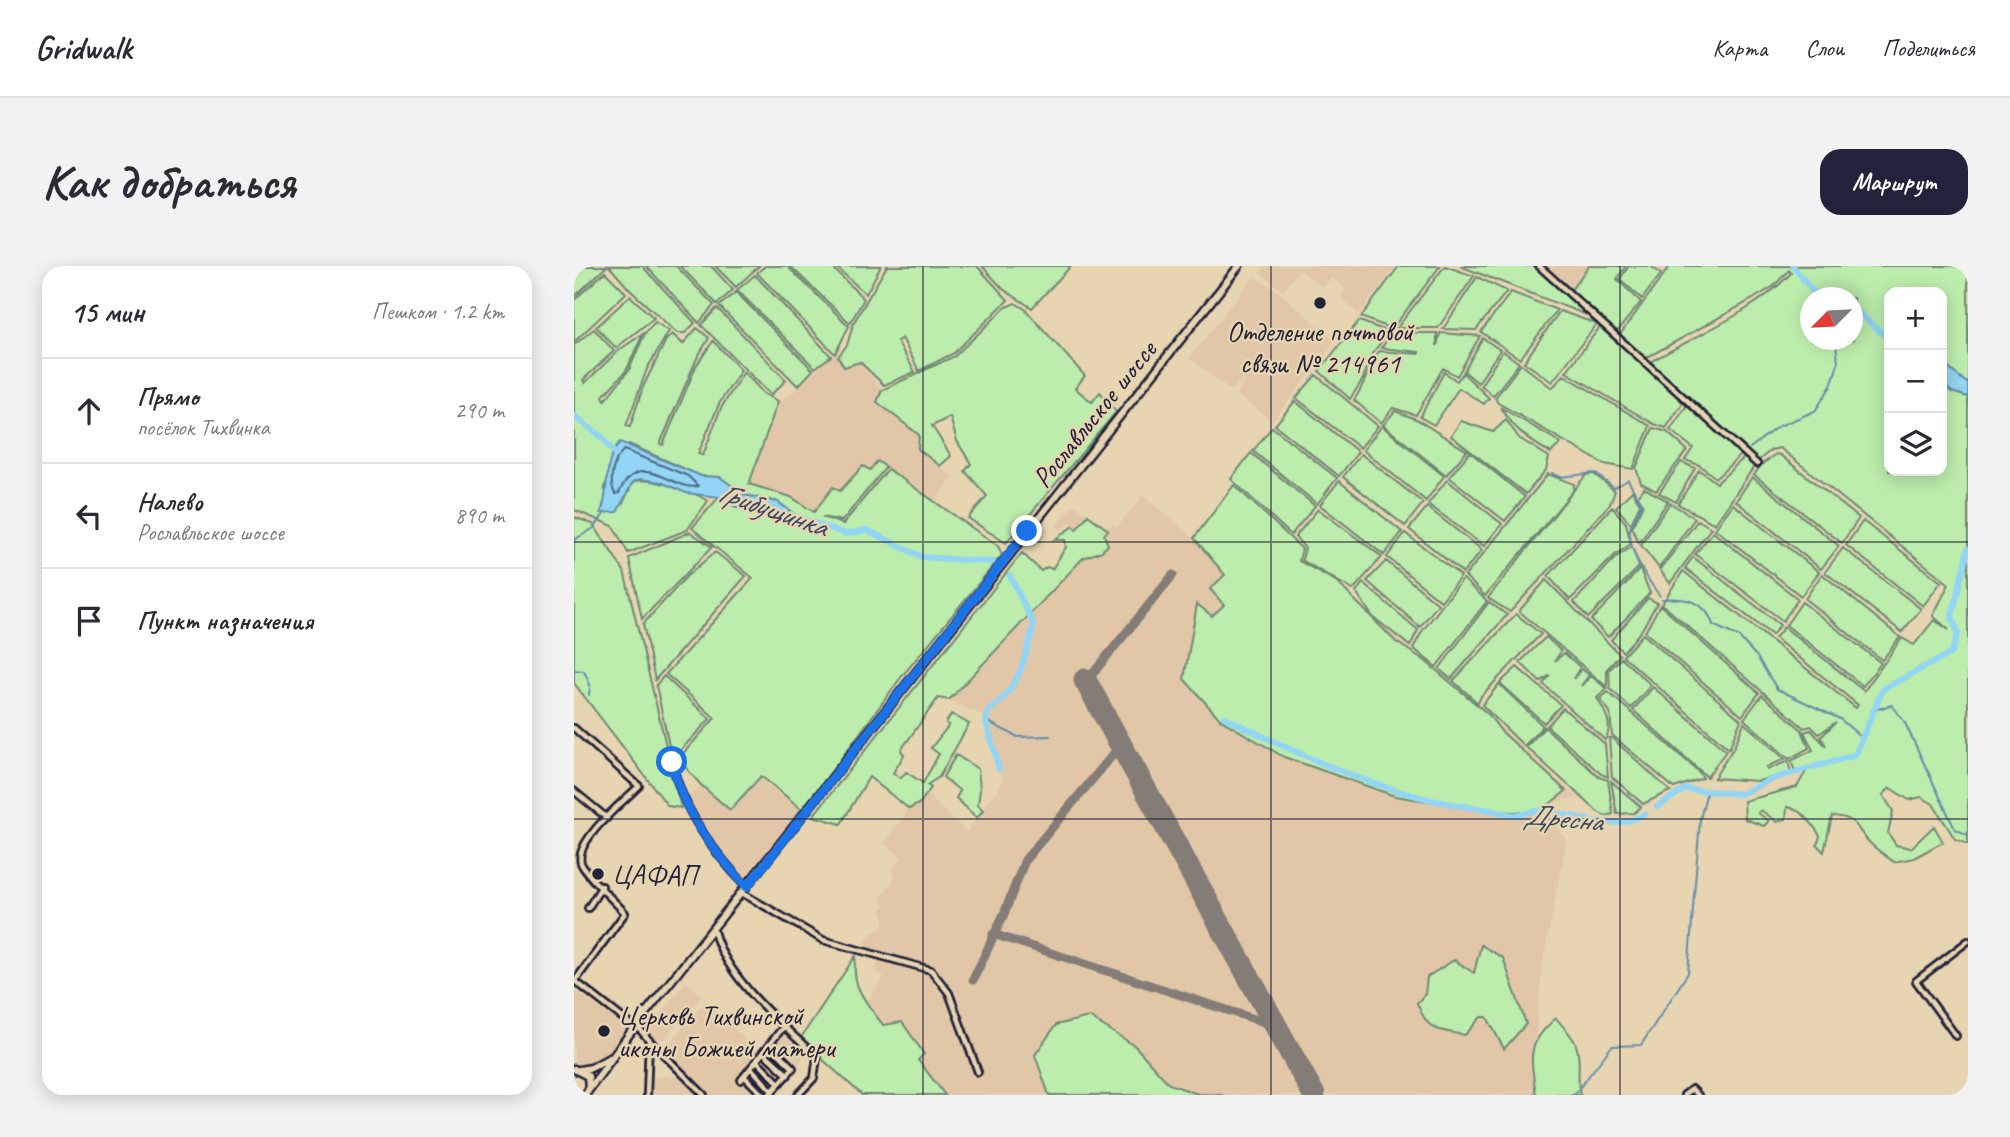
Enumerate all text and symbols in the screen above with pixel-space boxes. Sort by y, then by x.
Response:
text: Gridwalk [35,27,132,69]
text: Карта [1713,33,1767,63]
text: Слои [1805,33,1844,63]
text: Поделиться [1882,33,1975,63]
button: Маршрут [1820,149,1968,215]
text: Как добраться [42,151,295,213]
north arrow [1800,287,1863,350]
map controls [1884,287,1947,476]
button: + [1884,287,1947,350]
text: 15 мин [70,293,144,331]
marker: Отделение почтовой связи № 214961 [1312,295,1328,311]
text: Пешком · 1.2 km [372,297,504,326]
place label: Отделение почтовой связи № 214961 [1227,314,1415,381]
street label: Рославльское шоссе [1024,332,1165,494]
button: − [1884,350,1947,413]
text: Прямо [137,380,199,413]
icon: ahead [70,392,108,430]
text: 290 m [455,396,504,425]
text: посёлок Тихвинка [137,413,270,442]
button: layers [1884,413,1947,476]
water label: Грибущинка [714,473,835,546]
text: Налево [137,485,203,518]
icon: left [70,497,108,535]
text: 890 m [455,501,504,530]
route end [1011,515,1042,546]
text: Рославльское шоссе [137,518,284,547]
icon: arrive [70,602,108,640]
text: Пункт назначения [137,604,313,637]
route start [656,746,687,777]
water label: Дресна [1522,796,1606,841]
place label: ЦАФАП [612,857,702,892]
marker: ЦАФАП [590,866,606,882]
place label: Церковь Тихвинской иконы Божией матери [618,998,837,1065]
marker: Церковь Тихвинской иконы Божией матери [596,1023,612,1039]

